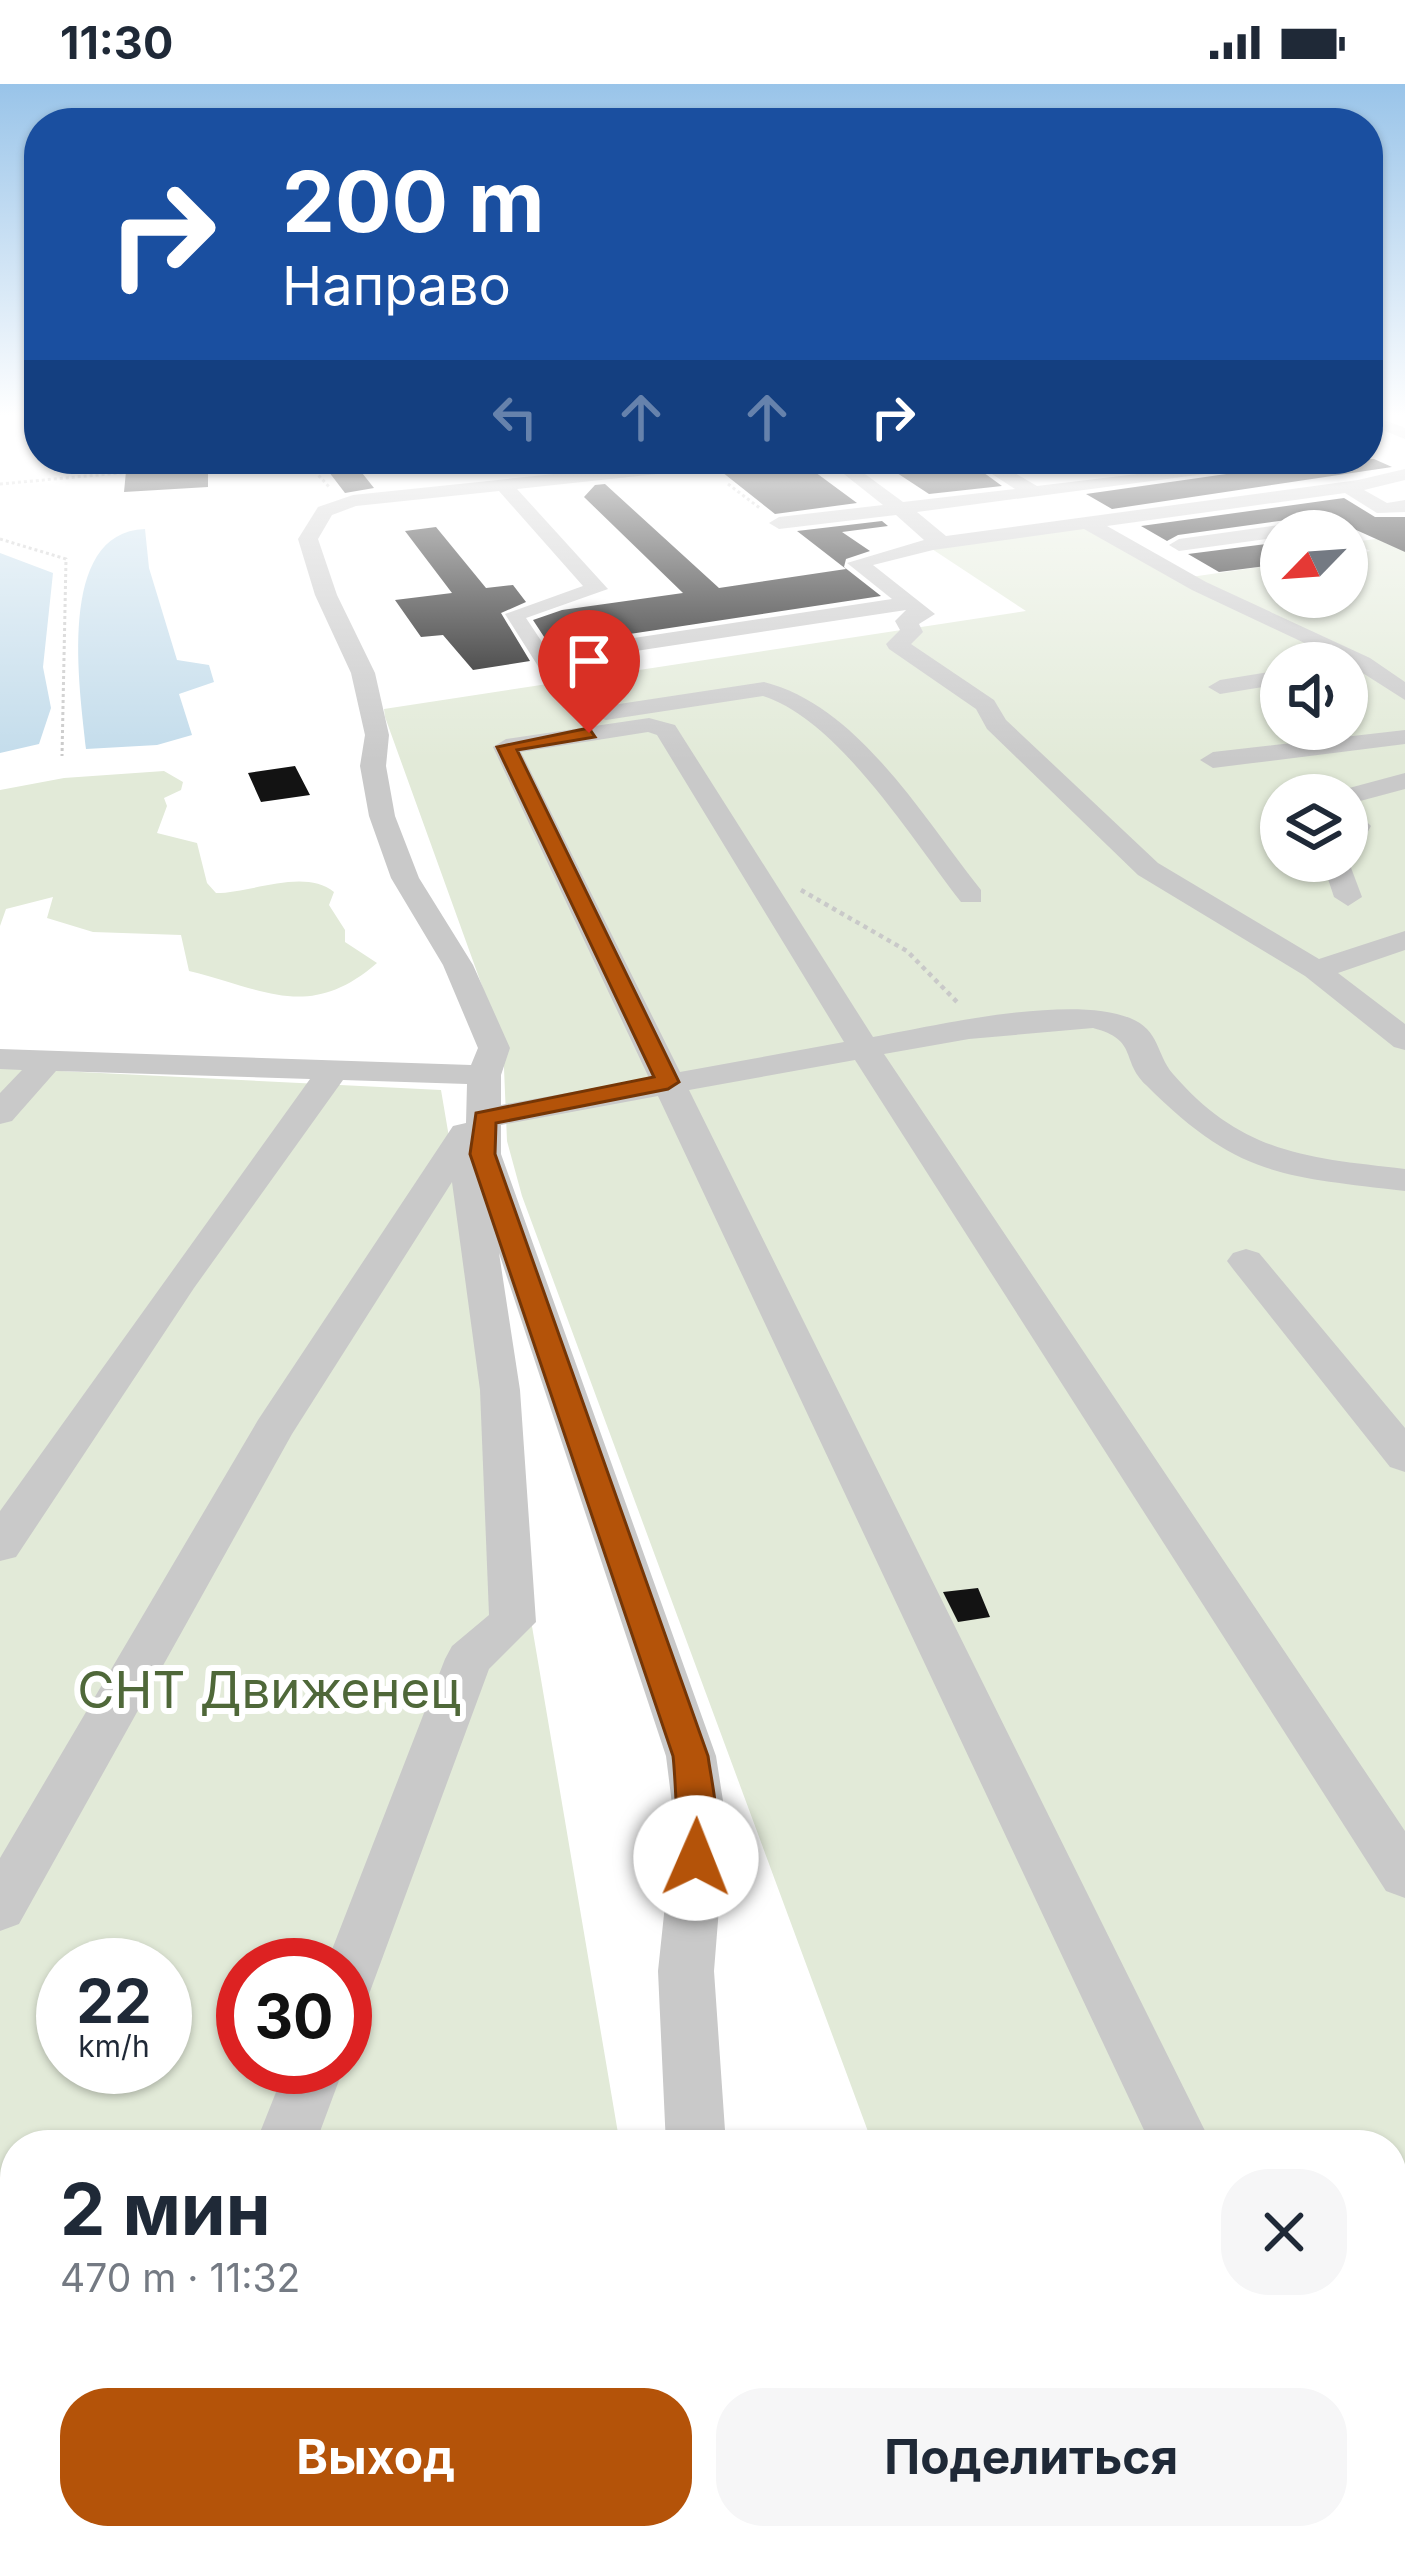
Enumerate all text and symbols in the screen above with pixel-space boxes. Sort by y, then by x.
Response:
text: 11:30 [60,15,173,70]
text: 200 m [282,151,545,252]
icon: right [84,156,240,312]
text: Направо [282,253,511,318]
icon: left [482,384,548,450]
icon: ahead [608,384,674,450]
icon: ahead [734,384,800,450]
icon: right [860,384,926,450]
north arrow [1260,510,1368,618]
map controls [1260,510,1368,882]
pin [538,610,640,733]
icon: arrive [556,628,622,694]
button: sound [1260,642,1368,750]
button: layers [1260,774,1368,882]
park label: СНТ Движенец [77,1659,461,1720]
position arrow [633,1795,759,1921]
speed limit sign: 30 [216,1938,372,2094]
text: 22 [76,1965,152,2037]
text: km/h [78,2028,150,2064]
text: 2 мин [60,2165,271,2252]
button: close [1221,2169,1347,2295]
text: 470 m · 11:32 [60,2254,300,2301]
button: Выход [60,2388,692,2526]
button: Поделиться [716,2388,1347,2526]

